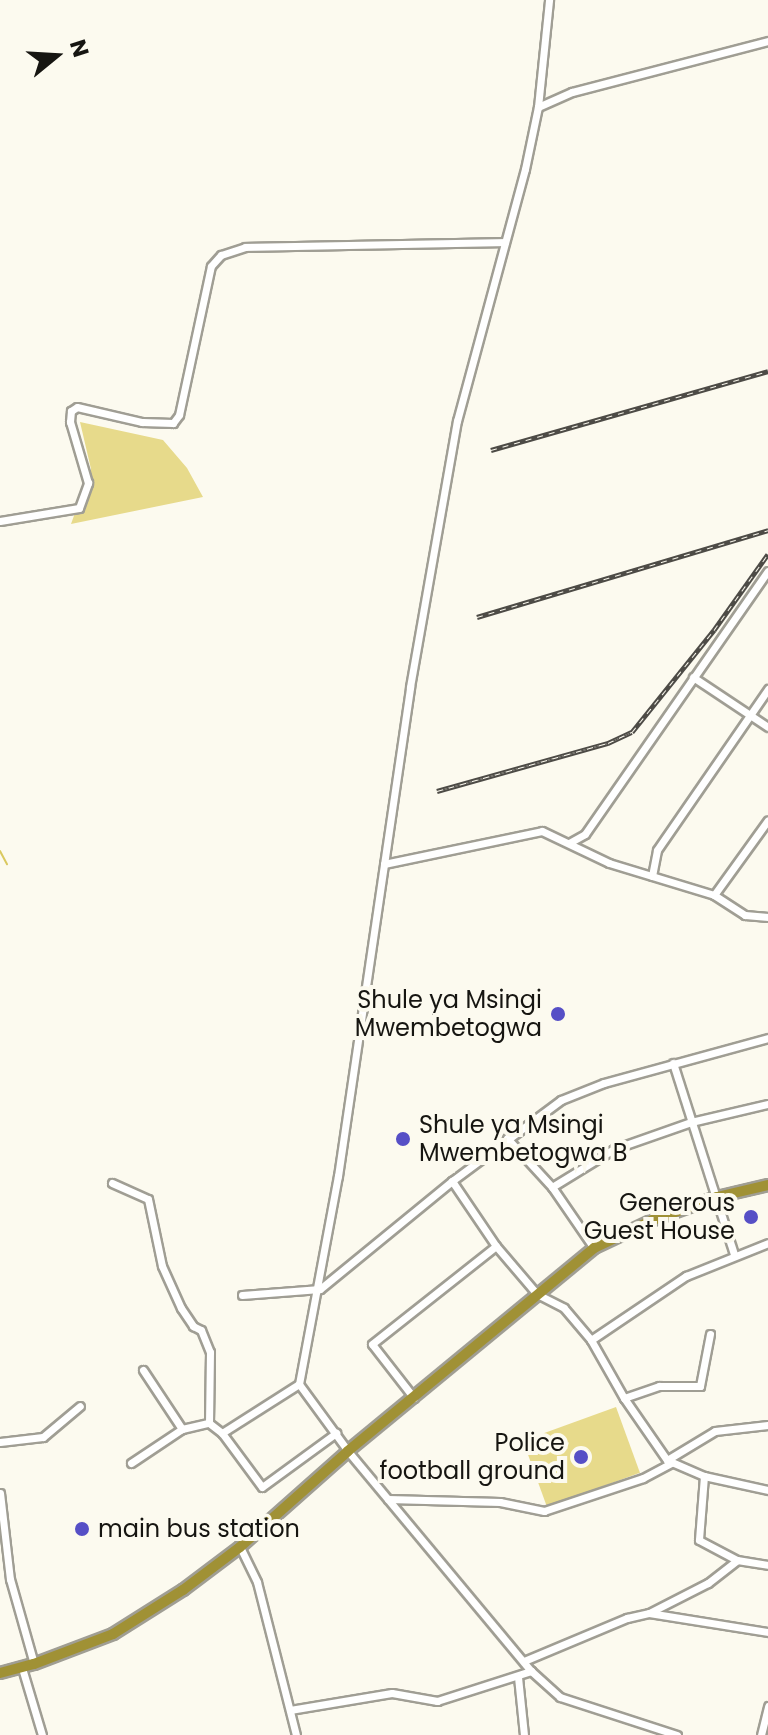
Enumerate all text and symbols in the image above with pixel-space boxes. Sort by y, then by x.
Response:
north arrow [16,16,96,96]
text: N [62,36,97,61]
place label: Shule ya Msingi Mwembetogwa [355,986,542,1042]
marker: Shule ya Msingi Mwembetogwa [549,1005,567,1023]
place label: Shule ya Msingi Mwembetogwa B [419,1111,627,1167]
marker: Shule ya Msingi Mwembetogwa B [394,1130,412,1148]
place label: Generous Guest House [584,1189,735,1245]
marker: Generous Guest House [742,1208,760,1226]
place label: Police football ground [380,1429,565,1485]
marker: Police football ground [572,1448,590,1466]
place label: main bus station [98,1515,300,1543]
marker: main bus station [73,1520,91,1538]

